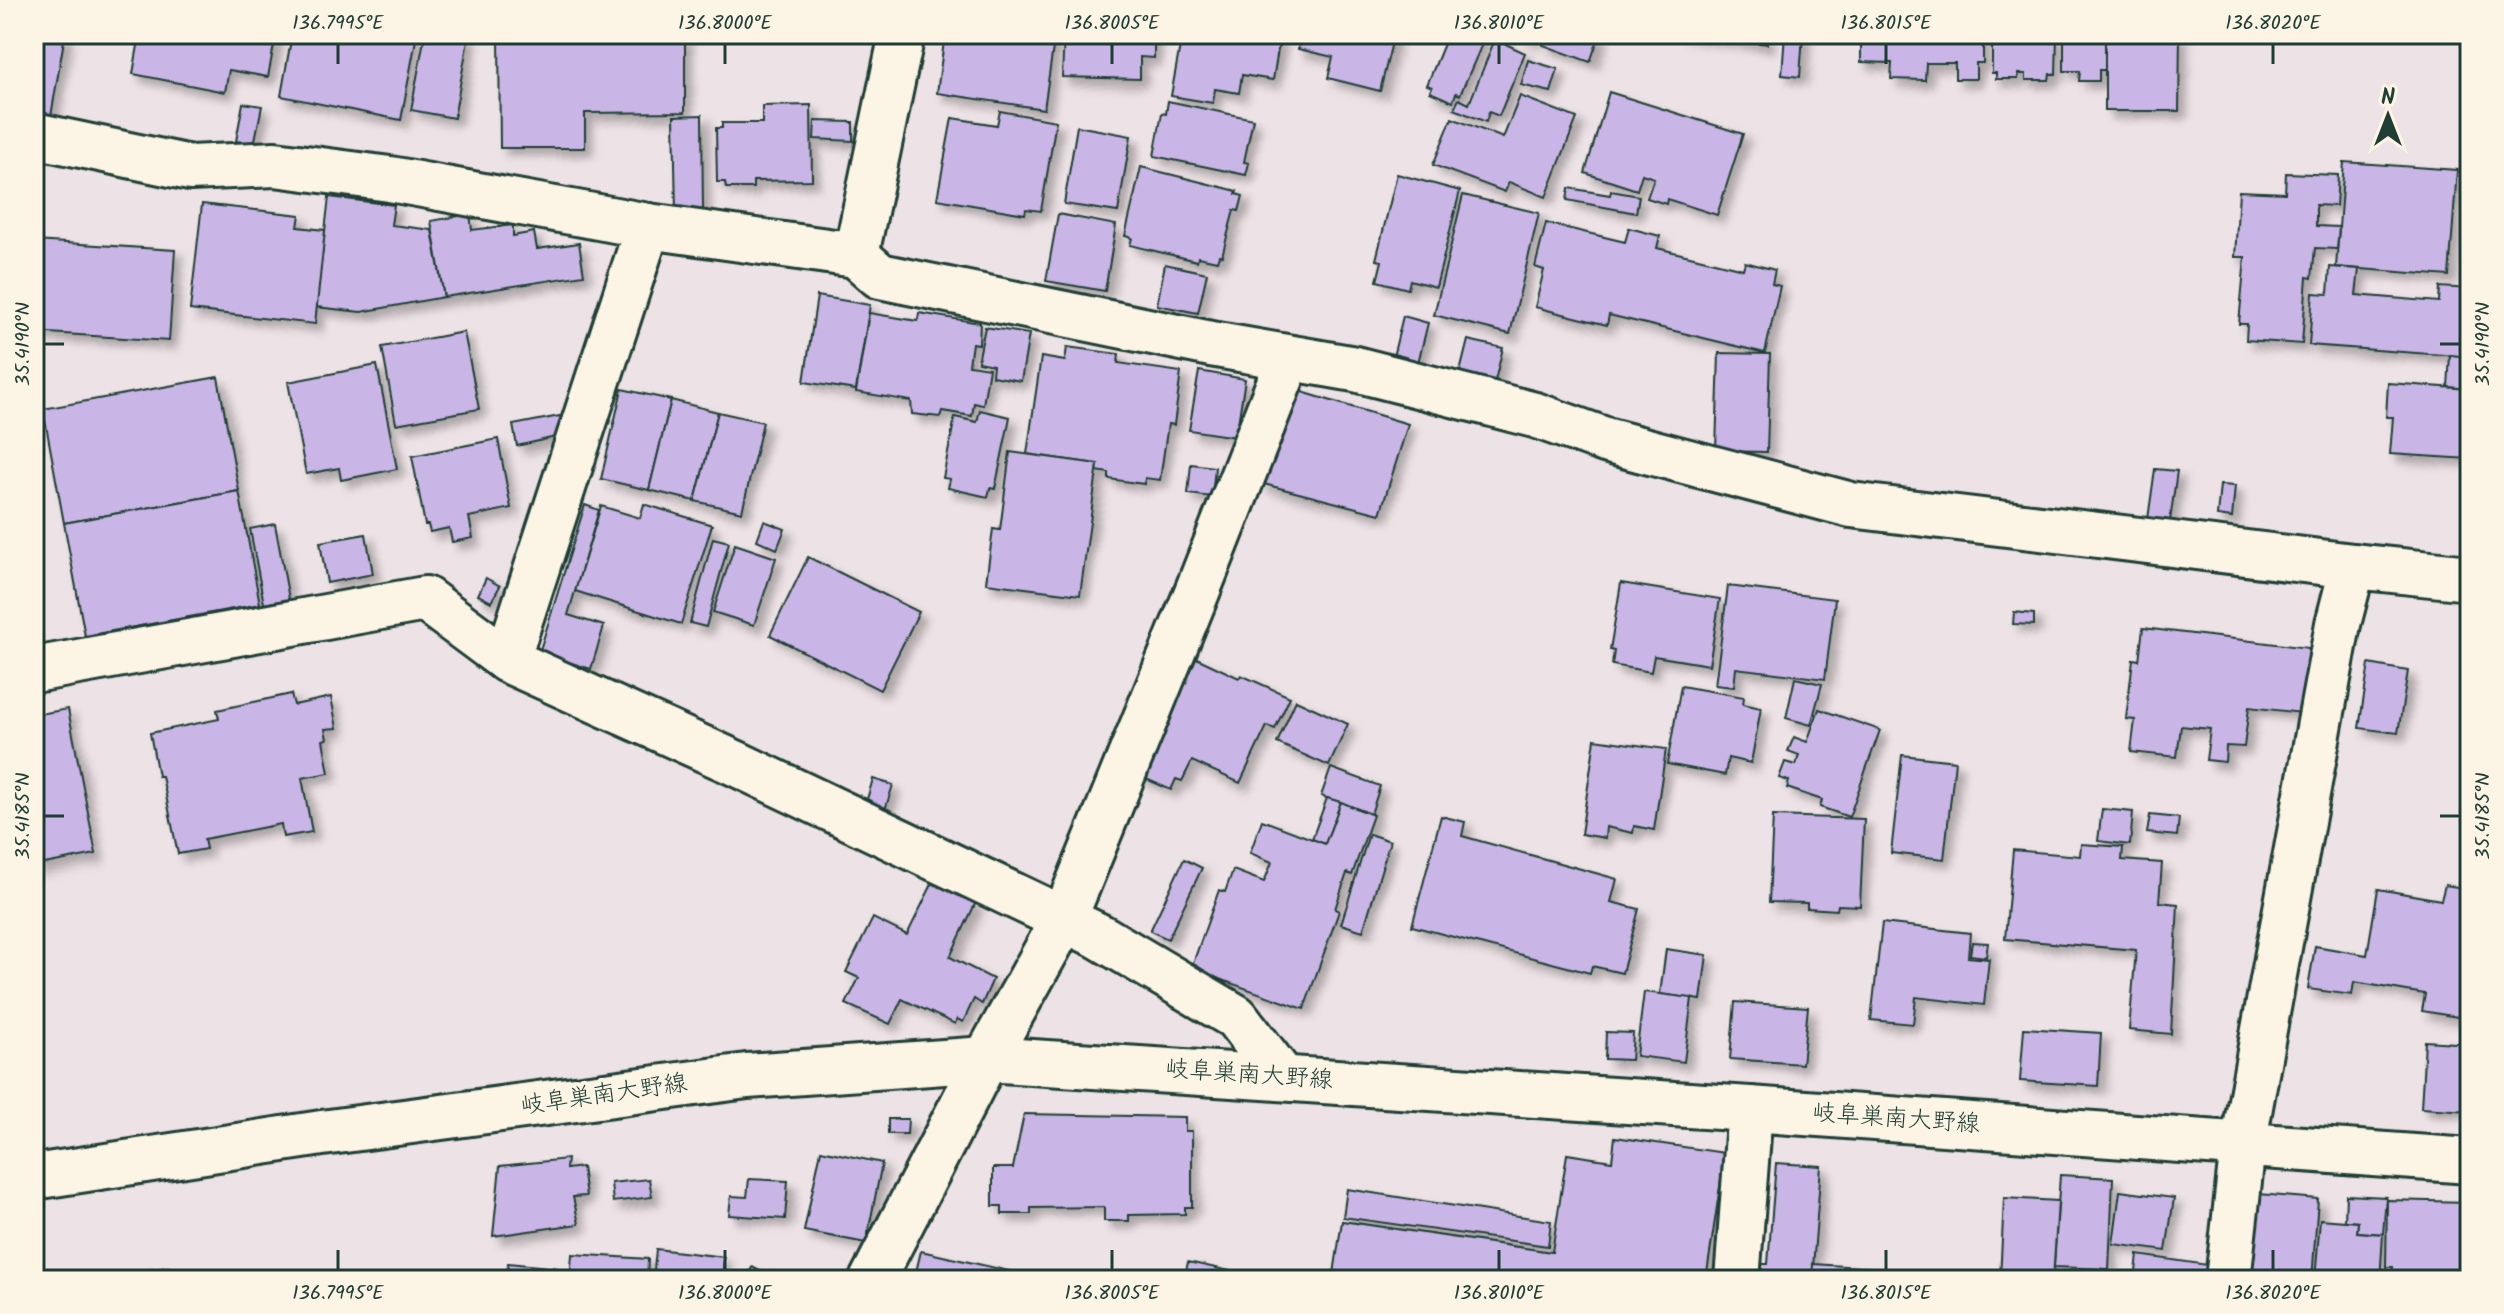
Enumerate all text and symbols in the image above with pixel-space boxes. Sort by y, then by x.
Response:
text: 136.7995°E [292,8,385,40]
text: 136.8000°E [678,8,773,40]
text: 136.8005°E [1065,8,1161,40]
text: 136.8010°E [1454,8,1545,40]
text: 136.8015°E [1840,8,1933,40]
text: 136.8020°E [2225,8,2322,40]
north arrow [2348,76,2428,156]
text: N [2381,81,2395,116]
text: 35.4190°N [8,302,40,386]
text: 35.4190°N [2468,302,2500,386]
text: 35.4185°N [8,772,40,860]
text: 35.4185°N [2468,772,2500,860]
street label: 岐阜巣南大野線 [1164,1050,1334,1100]
street label: 岐阜巣南大野線 [518,1064,690,1126]
street label: 岐阜巣南大野線 [1811,1094,1981,1144]
text: 136.7995°E [292,1278,385,1310]
text: 136.8000°E [678,1278,773,1310]
text: 136.8005°E [1065,1278,1161,1310]
text: 136.8010°E [1454,1278,1545,1310]
text: 136.8015°E [1840,1278,1933,1310]
text: 136.8020°E [2225,1278,2322,1310]

